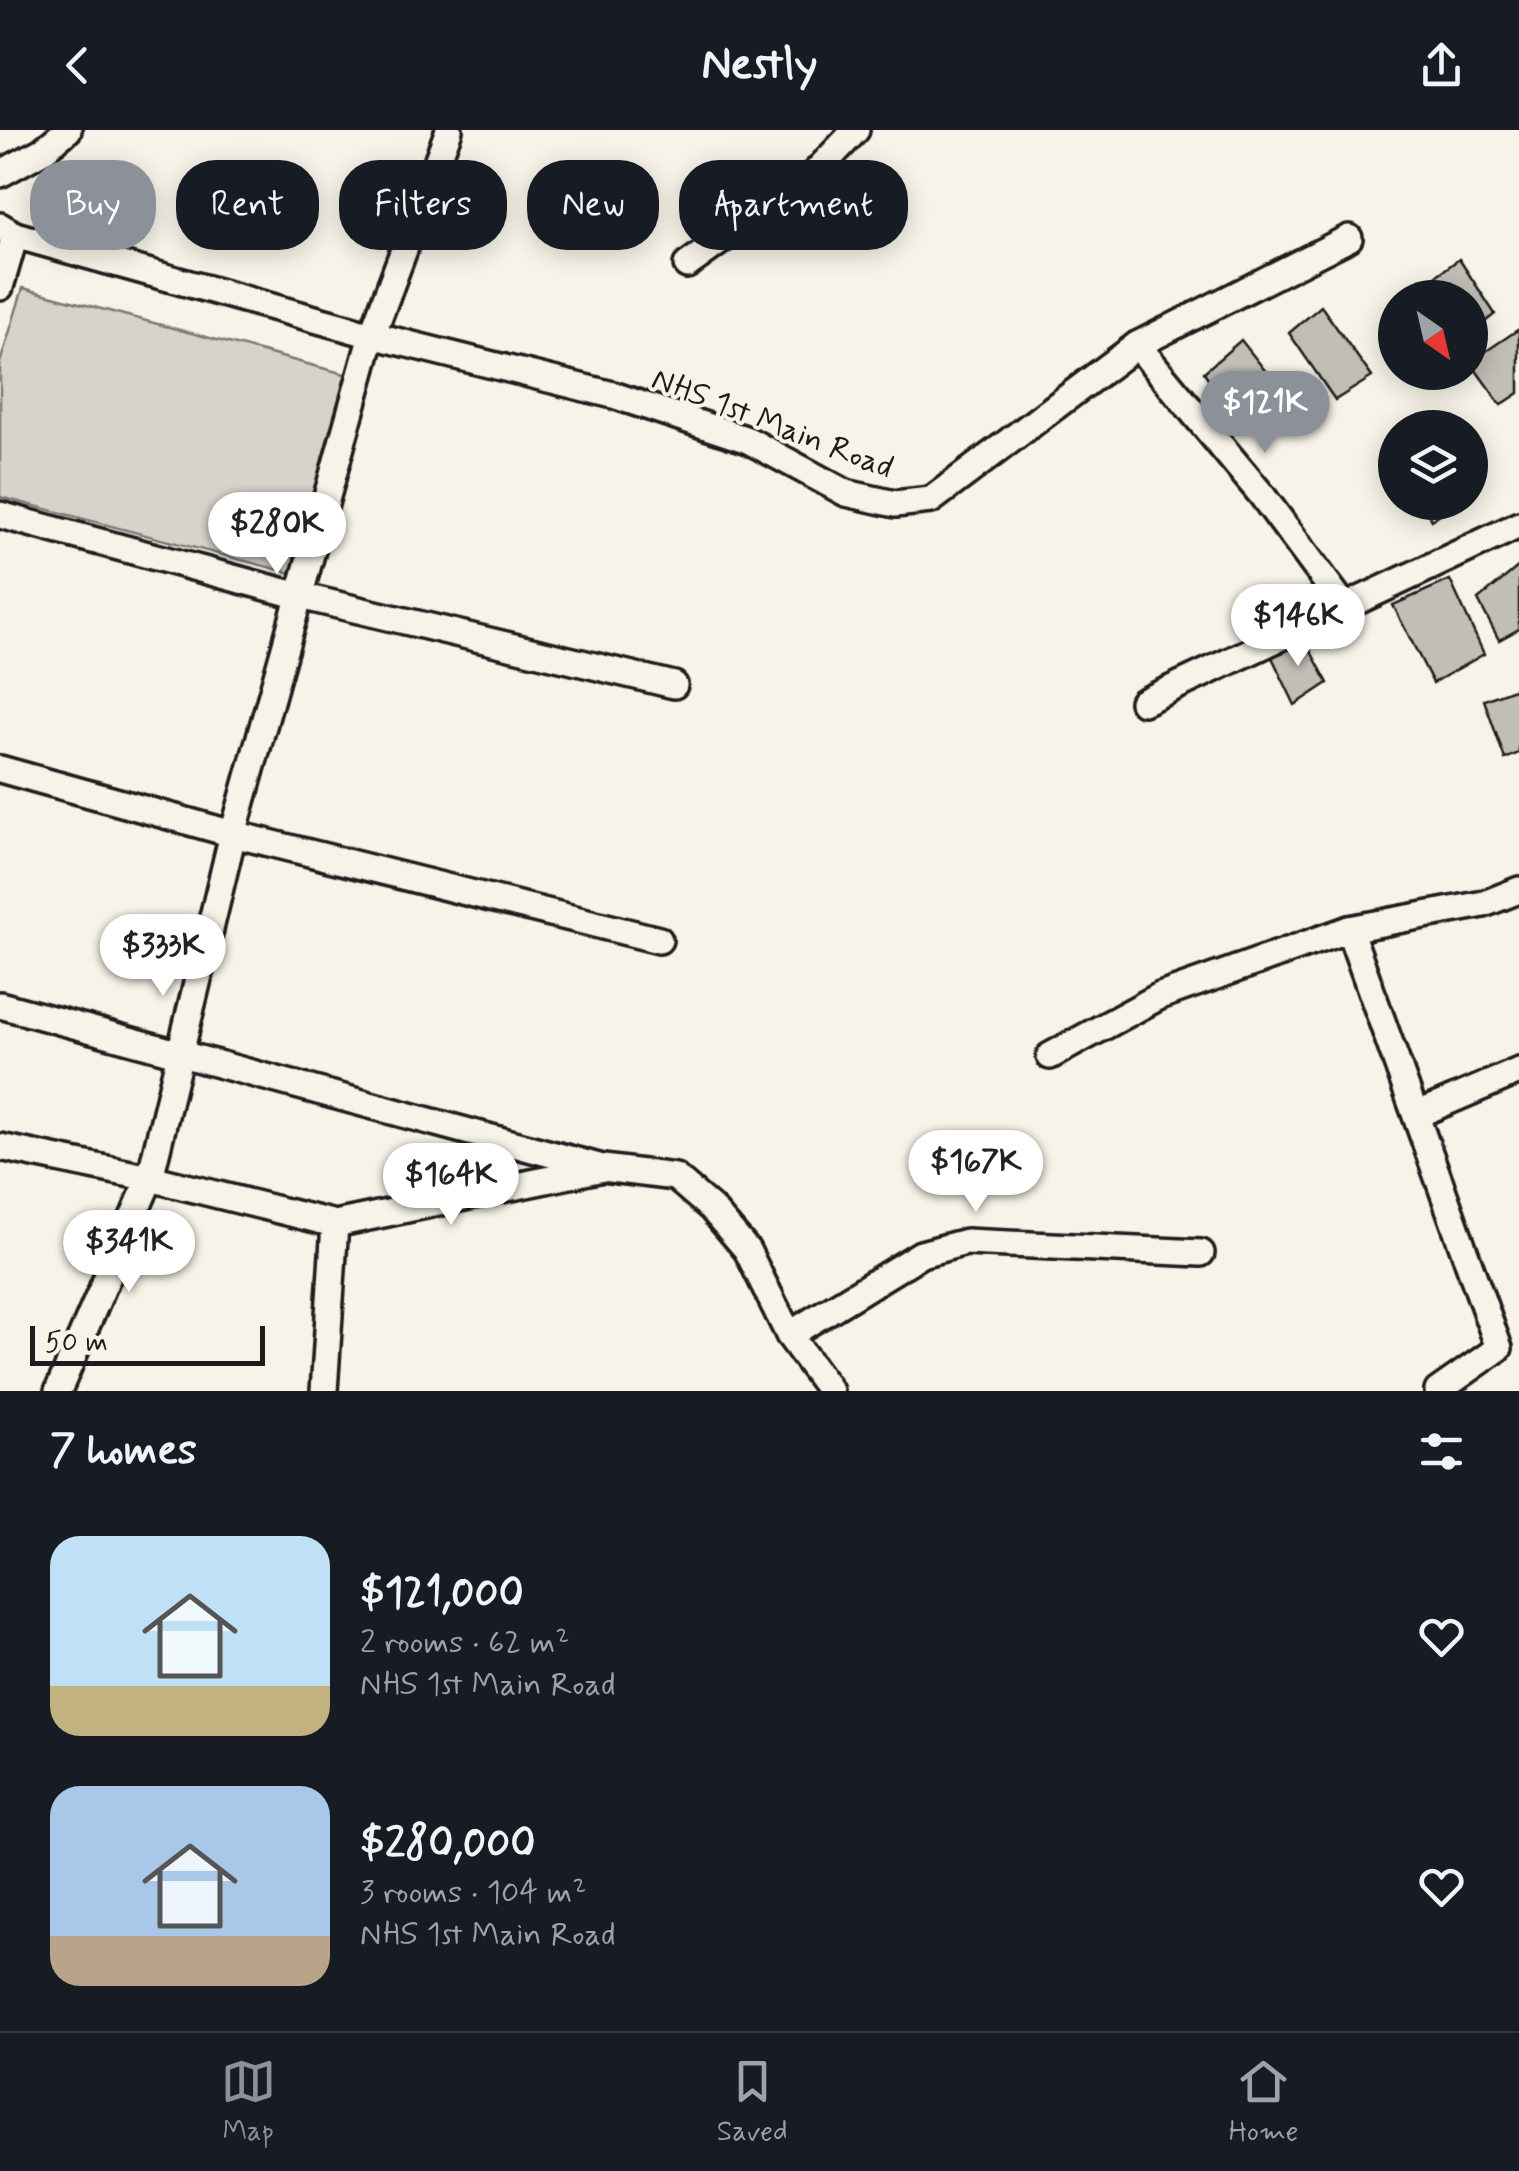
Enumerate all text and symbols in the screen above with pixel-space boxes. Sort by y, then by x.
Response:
text: Nestly [701,36,818,95]
icon: back [50,38,105,93]
icon: share [1414,38,1469,93]
chip: Buy [30,160,156,250]
chip: Rent [176,160,319,250]
chip: Filters [339,160,507,250]
chip: New [527,160,659,250]
chip: Apartment [679,160,908,250]
north arrow [1378,280,1488,390]
map controls [1378,280,1488,520]
street label: NHS 1st Main Road [645,358,899,489]
pin: $121K [1195,371,1335,456]
text: $121K [1222,382,1308,424]
button: layers [1378,410,1488,520]
pin: $280K [207,492,347,577]
text: $280K [230,503,324,545]
pin: $146K [1228,584,1368,669]
text: $146K [1253,595,1343,637]
pin: $333K [93,914,233,999]
text: $333K [122,925,204,967]
pin: $167K [906,1130,1046,1215]
text: $167K [930,1141,1022,1183]
pin: $164K [381,1143,521,1228]
text: $164K [405,1154,497,1196]
pin: $341K [59,1210,199,1295]
text: $341K [85,1221,173,1263]
scale bar [30,1321,265,1366]
text: 50 m [45,1325,108,1362]
text: 7 homes [50,1424,197,1479]
icon: filters [1414,1424,1469,1479]
text: $121,000 [360,1567,524,1622]
icon: home [130,1576,250,1696]
icon: heart [1414,1609,1469,1664]
text: 2 rooms · 62 m² [360,1622,569,1664]
text: NHS 1st Main Road [360,1664,616,1706]
text: $280,000 [360,1817,535,1872]
icon: home [130,1826,250,1946]
icon: heart [1414,1859,1469,1914]
text: 3 rooms · 104 m² [360,1872,586,1914]
text: NHS 1st Main Road [360,1914,616,1956]
tab: Map [221,2054,276,2151]
tab: Saved [717,2054,788,2151]
tab: Home [1229,2054,1298,2151]

